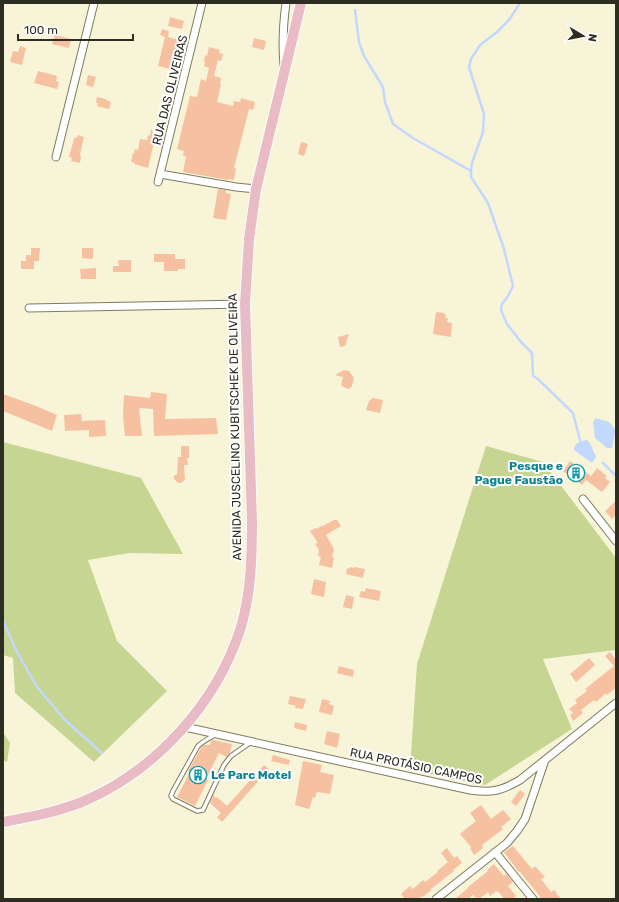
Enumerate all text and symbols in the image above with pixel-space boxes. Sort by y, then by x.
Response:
scale bar [18,16,133,42]
north arrow [563,16,603,56]
text: 100 m [24,23,58,37]
street label: RUA DAS OLIVEIRAS [150,33,190,147]
text: N [585,33,599,43]
street label: AVENIDA JUSCELINO KUBITSCHEK DE OLIVEIRA [226,293,244,561]
place label: Pesque e Pague Faustão [474,459,563,487]
building icon: Pesque e Pague Faustão [566,463,586,483]
street label: RUA PROTÁSIO CAMPOS [349,745,483,787]
building icon: Le Parc Motel [188,765,208,785]
place label: Le Parc Motel [211,768,291,782]

